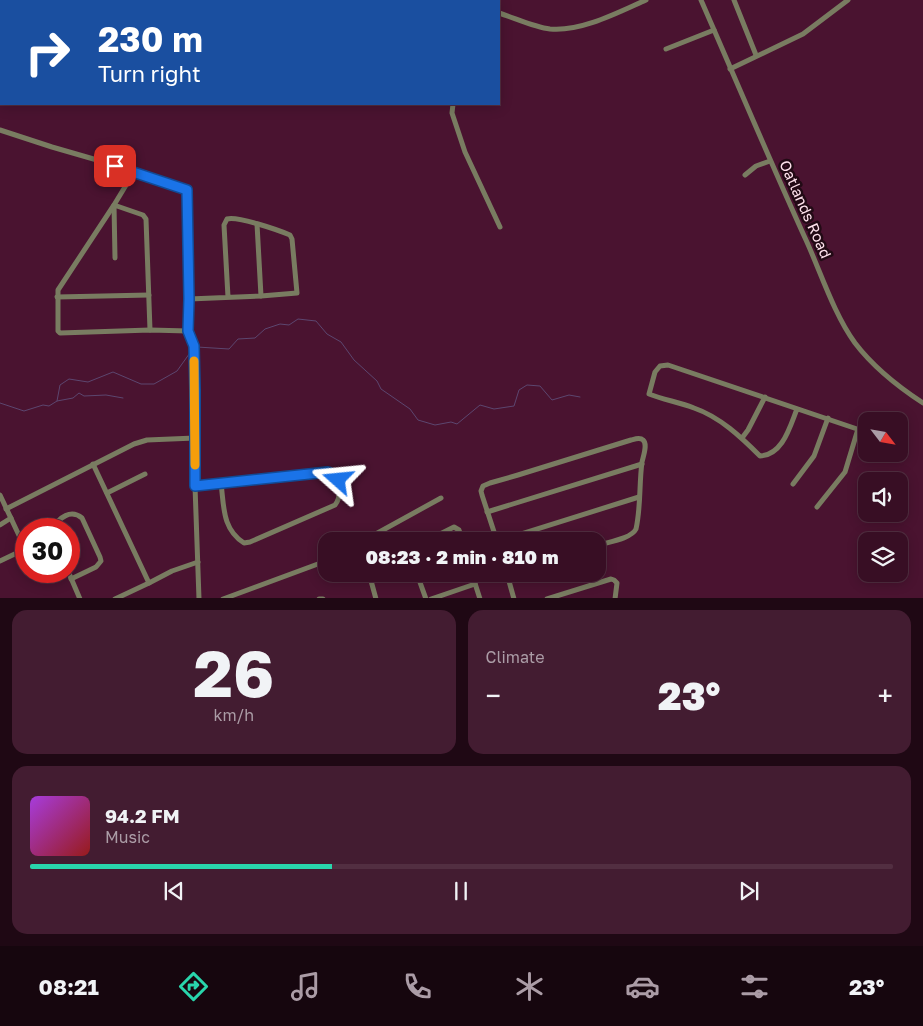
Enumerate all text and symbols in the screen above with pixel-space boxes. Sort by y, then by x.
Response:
text: 230 m [98,18,203,60]
icon: right [15,20,80,85]
text: Turn right [98,60,201,87]
pin [94,145,136,187]
icon: arrive [101,152,129,180]
street label: Oatlands Road [776,157,836,261]
north arrow [858,412,908,462]
map controls [858,412,908,582]
position arrow [311,453,363,505]
button: sound [858,472,908,522]
speed limit sign: 30 [15,518,80,583]
button: layers [858,532,908,582]
text: 08:23 · 2 min · 810 m [366,545,558,568]
text: 26 [193,633,274,711]
text: Climate [486,647,545,667]
text: 23° [658,673,720,718]
text: − [486,679,501,712]
text: + [878,679,893,712]
text: km/h [213,705,254,725]
text: 94.2 FM [105,804,180,827]
text: Music [105,827,150,847]
icon: previous [160,877,188,905]
icon: pause [447,877,475,905]
icon: next [735,877,763,905]
icon: directions [176,969,211,1004]
icon: music [288,969,323,1004]
icon: phone [400,969,435,1004]
icon: climate [512,969,547,1004]
icon: car [625,969,660,1004]
icon: filters [737,969,772,1004]
text: 08:21 [39,973,99,1000]
text: 23° [849,973,884,1000]

